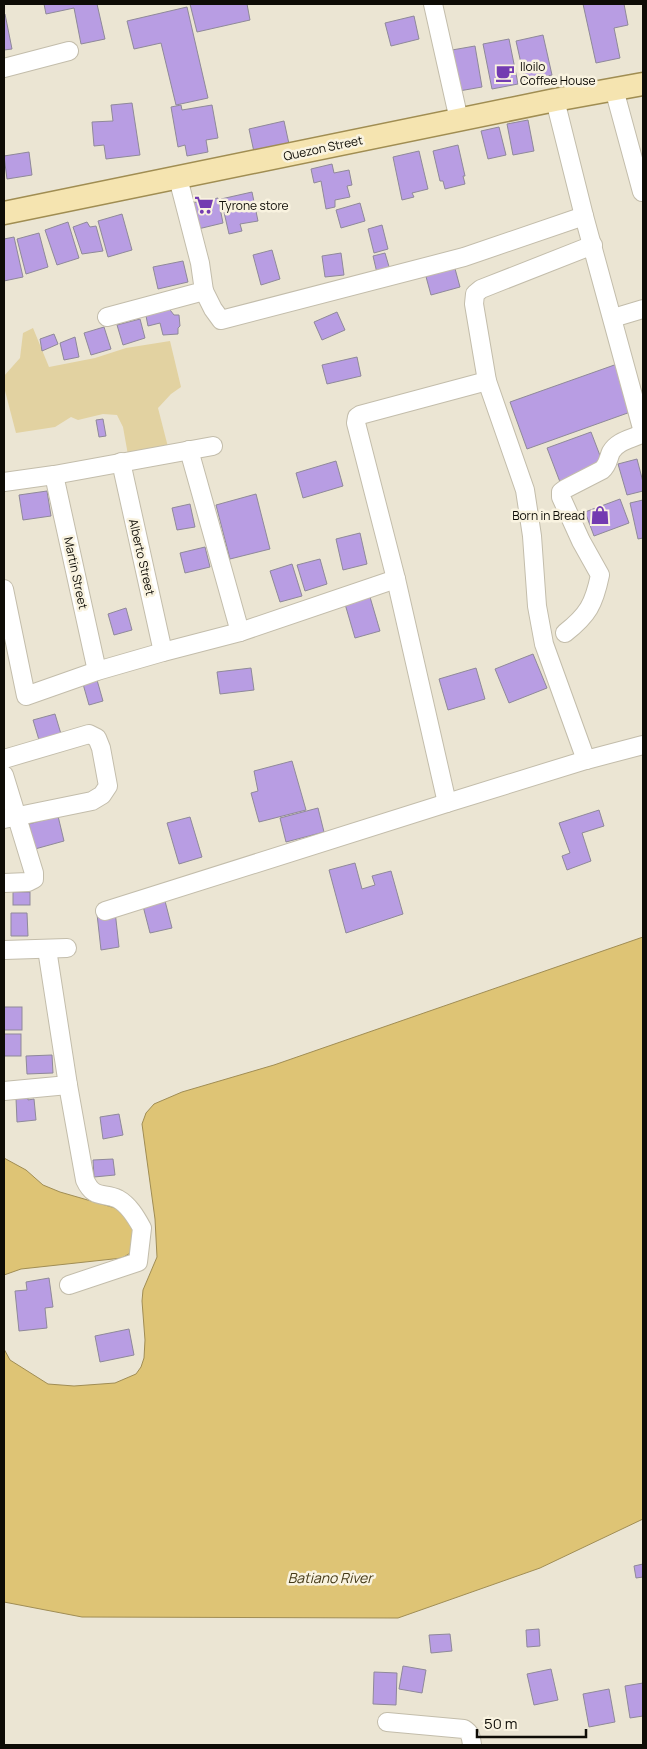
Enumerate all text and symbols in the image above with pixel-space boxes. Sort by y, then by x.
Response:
place label: Iloilo Coffee House [520,58,596,89]
cafe icon: Iloilo Coffee House [494,62,516,84]
street label: Quezon Street [282,131,364,165]
supermarket icon: Tyrone store [193,194,215,216]
place label: Tyrone store [219,197,289,214]
shop icon: Born in Bread [589,504,611,526]
place label: Born in Bread [512,507,585,524]
street label: Alberto Street [125,517,159,597]
street label: Martin Street [60,535,92,611]
water label: Batiano River [288,1568,374,1587]
scale bar [477,1706,586,1738]
text: 50 m [484,1713,518,1734]

